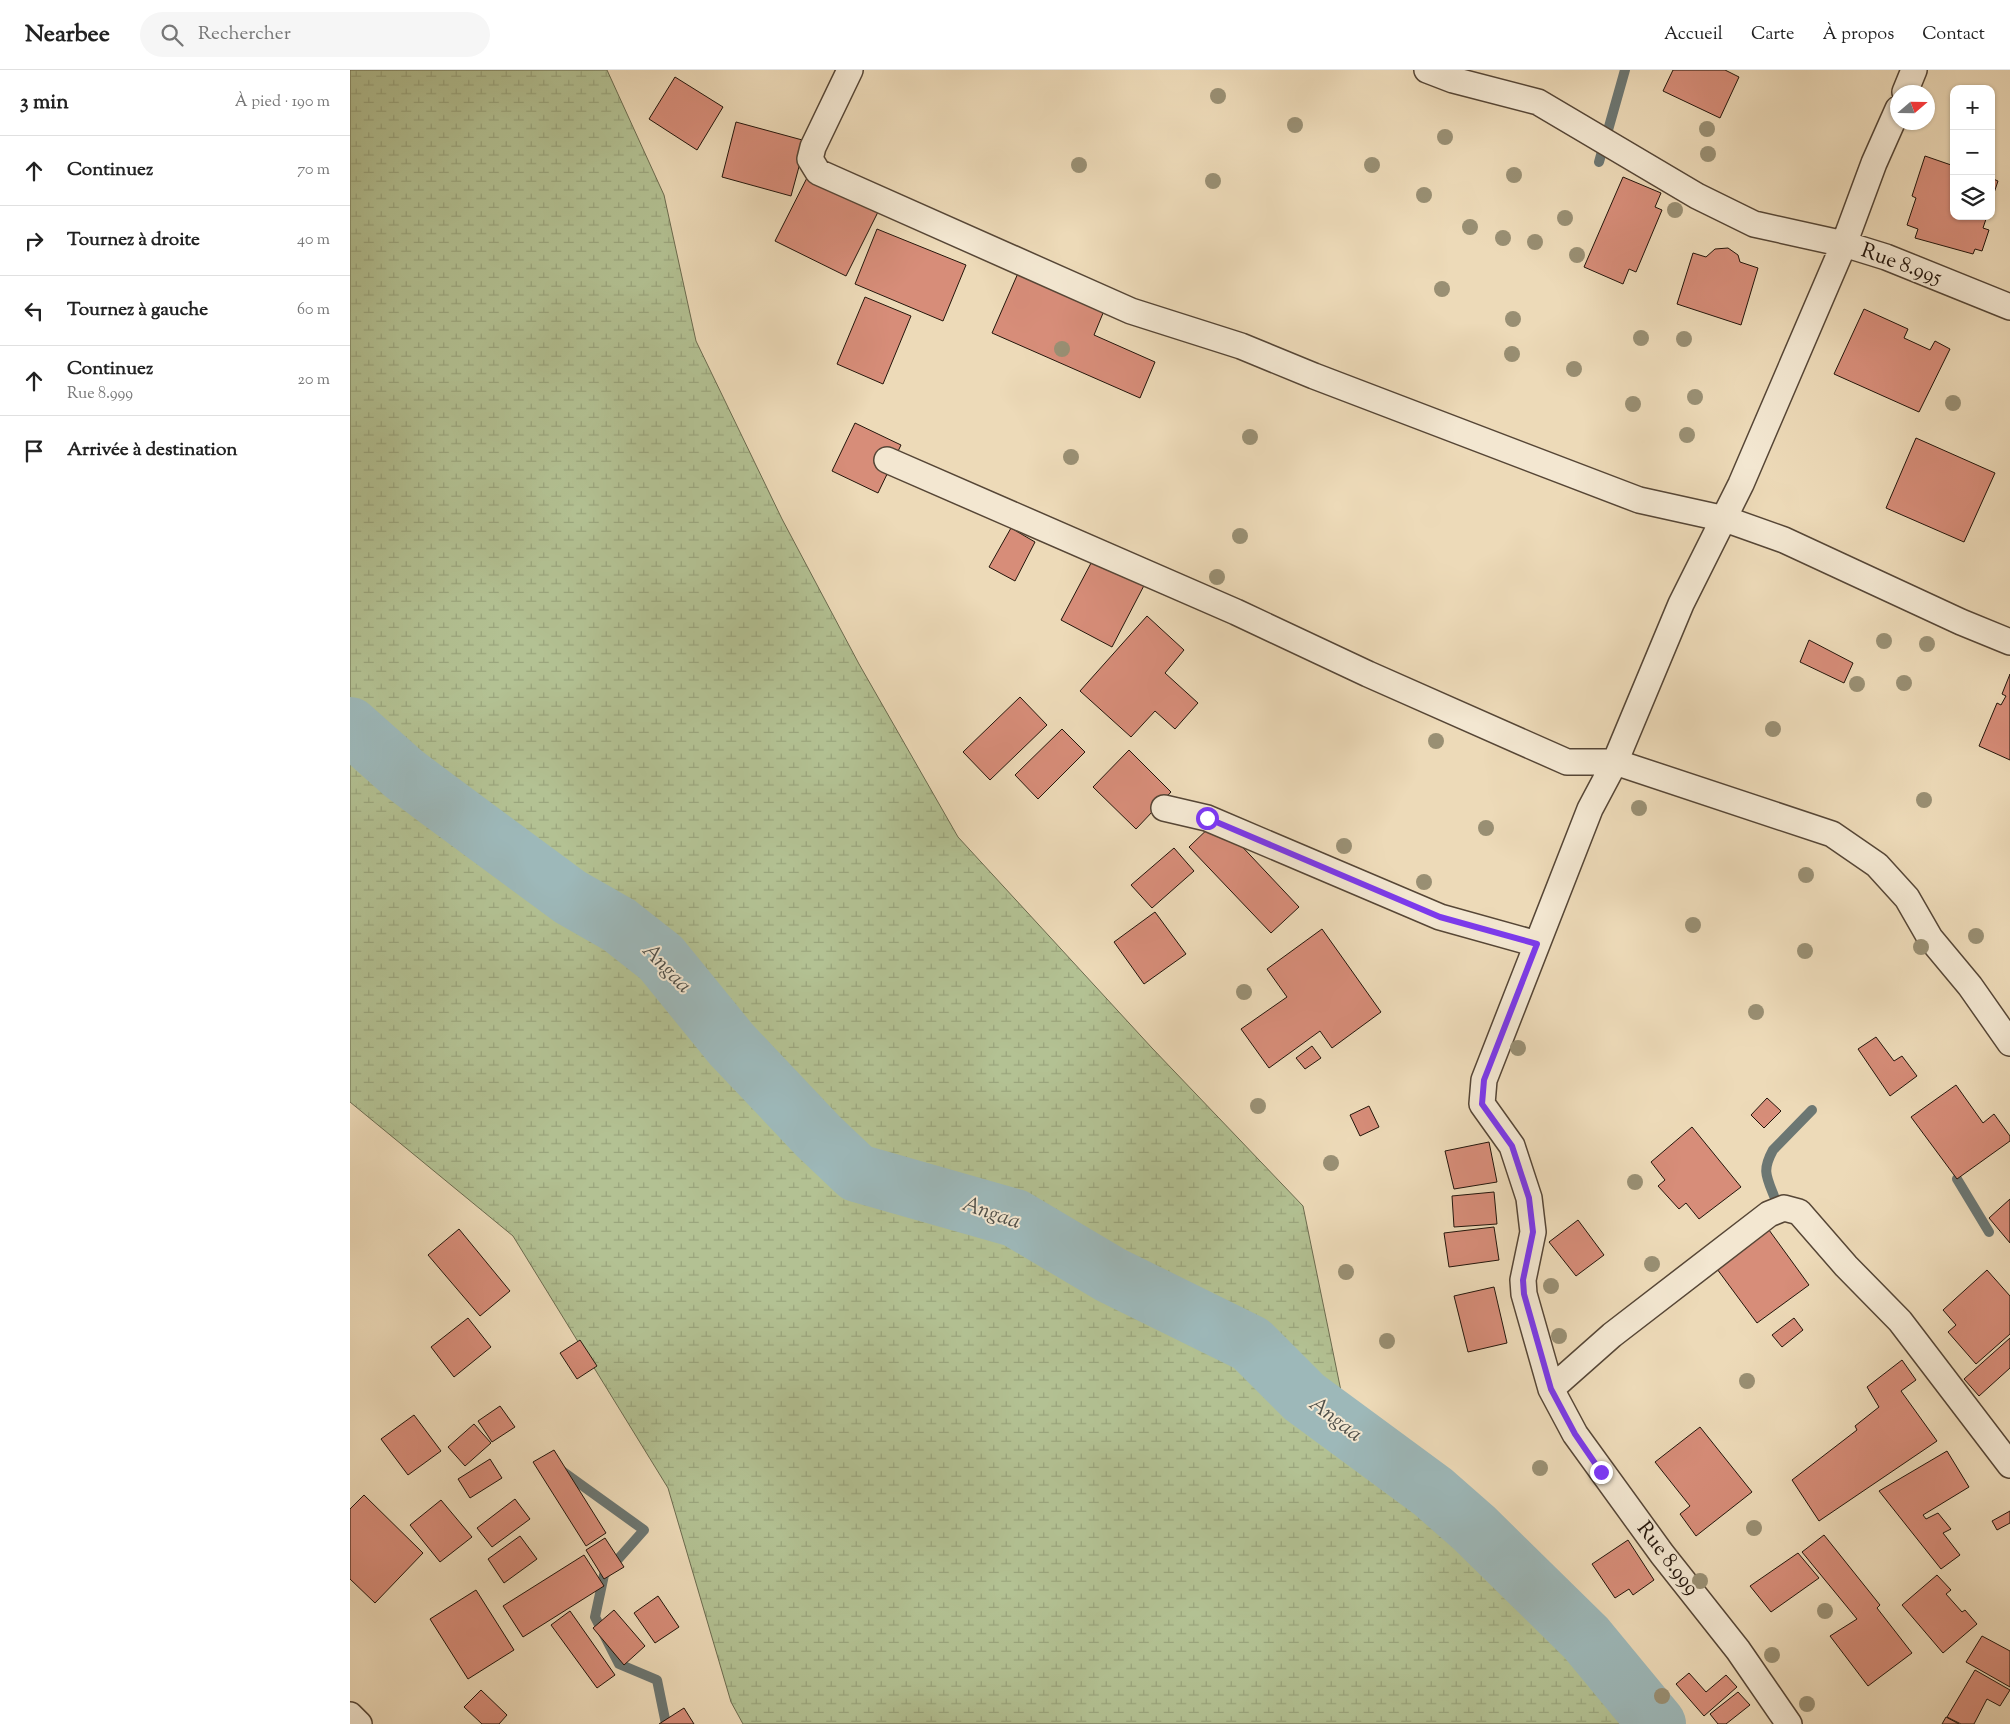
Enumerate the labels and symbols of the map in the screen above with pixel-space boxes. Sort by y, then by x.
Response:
north arrow [1890,85,1935,130]
street label: Rue 8.995 [1856,237,1946,293]
route start [1196,807,1219,830]
water label: Angaa [634,936,698,1002]
water label: Angaa [957,1189,1025,1239]
water label: Angaa [1301,1389,1369,1451]
route end [1590,1461,1613,1484]
street label: Rue 8.999 [1629,1516,1705,1602]

